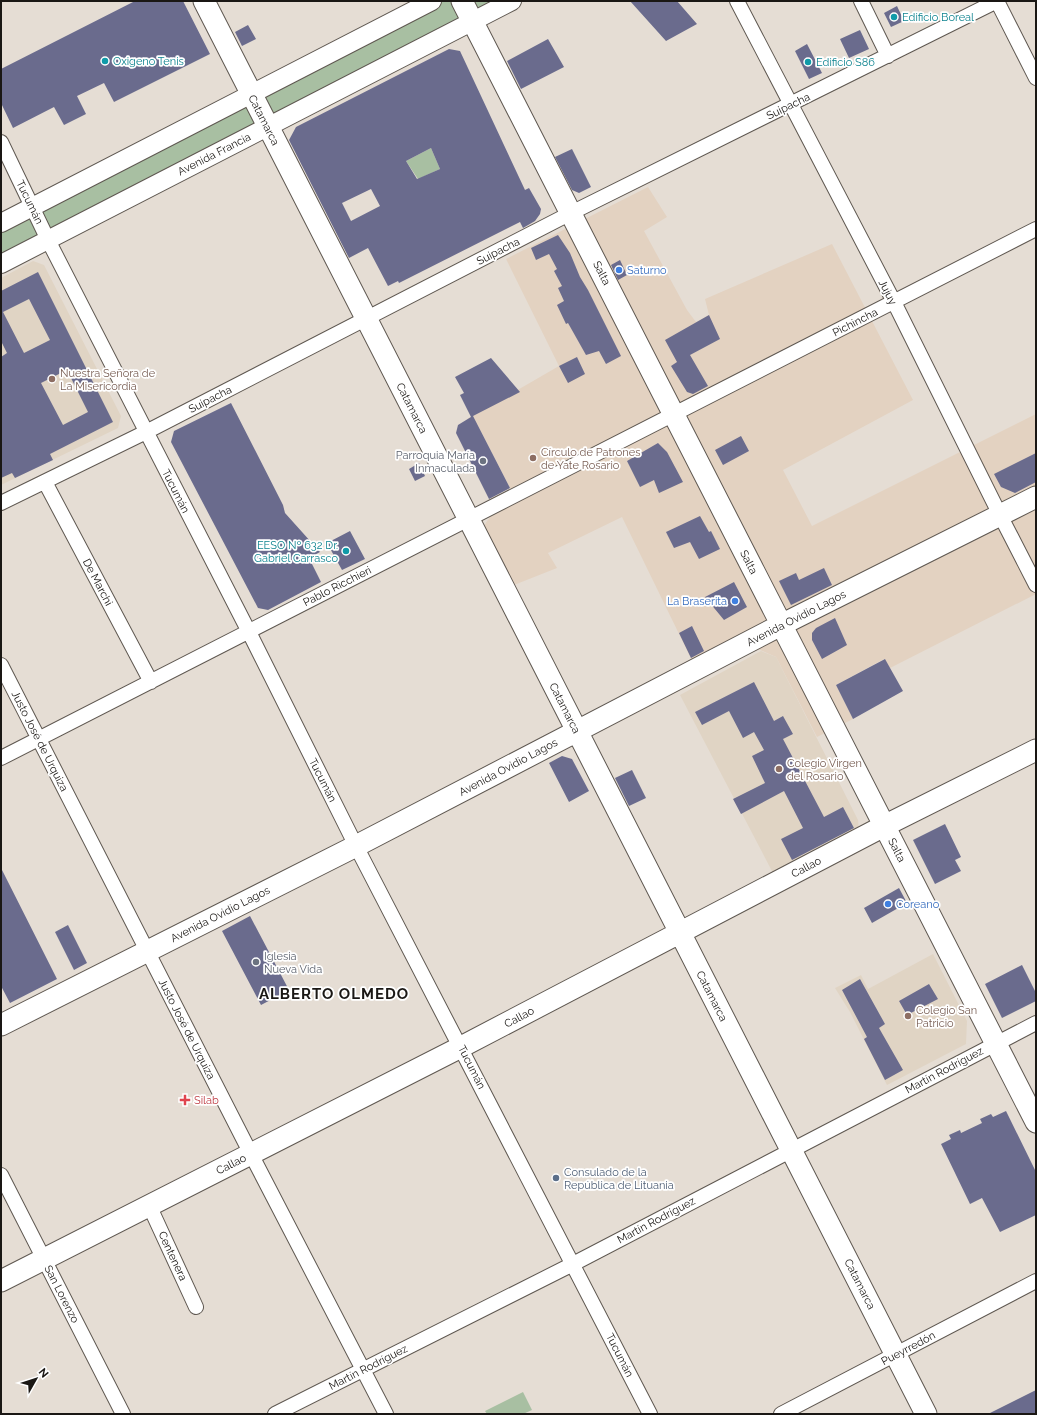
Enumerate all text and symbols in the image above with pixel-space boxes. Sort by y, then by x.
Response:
place label: Edificio Boreal [902,11,974,24]
marker: Edificio Boreal [889,12,899,22]
place label: Oxigeno Tenis [113,55,184,68]
marker: Oxigeno Tenis [100,56,110,66]
place label: Edificio S86 [816,56,875,69]
marker: Edificio S86 [803,57,813,67]
street label: Suipacha [764,90,812,123]
street label: Catamarca [245,93,282,148]
street label: Avenida Francia [175,130,253,178]
street label: Tucumán [13,178,46,226]
street label: Suipacha [474,235,522,268]
street label: Salta [590,259,613,287]
place label: Saturno [627,264,667,277]
marker: Saturno [614,265,624,275]
street label: Jujuy [876,277,899,307]
street label: Pichincha [830,306,880,339]
place label: Nuestra Señora de La Misericordia [60,367,156,393]
marker: Nuestra Señora de La Misericordia [47,374,57,384]
street label: Catamarca [393,381,430,436]
street label: Suipacha [186,383,234,416]
place label: Círculo de Patrones de Yate Rosario [541,446,640,472]
place label: Parroquia María Inmaculada [396,449,475,475]
marker: Círculo de Patrones de Yate Rosario [528,453,538,463]
marker: Parroquia María Inmaculada [478,456,488,466]
street label: Tucumán [159,467,192,515]
place label: EESO Nº 632 Dr. Gabriel Carrasco [254,539,338,565]
marker: EESO Nº 632 Dr. Gabriel Carrasco [341,546,351,556]
street label: Salta [737,548,760,576]
street label: De Marchi [80,557,115,608]
street label: Pablo Ricchieri [301,564,374,609]
street label: Avenida Ovidio Lagos [744,588,848,649]
place label: La Braserita [667,595,727,608]
marker: La Braserita [730,596,740,606]
street label: Catamarca [546,681,583,736]
street label: Justo José de Urquiza [9,689,71,794]
street label: Avenida Ovidio Lagos [457,736,560,799]
street label: Tucumán [306,756,339,804]
place label: Colegio Virgen del Rosario [787,757,862,783]
marker: Colegio Virgen del Rosario [774,764,784,774]
street label: Salta [885,836,908,864]
street label: Callao [789,854,824,881]
street label: Avenida Ovidio Lagos [168,884,272,945]
place label: Coreano [896,898,940,911]
marker: Coreano [883,899,893,909]
place label: Iglesia Nueva Vida [264,950,322,976]
marker: Iglesia Nueva Vida [251,957,261,967]
street label: Catamarca [693,969,730,1024]
street label: Justo José de Urquiza [156,977,218,1082]
district label: ALBERTO OLMEDO [259,985,409,1003]
street label: Callao [502,1004,537,1031]
place label: Colegio San Patricio [916,1004,977,1030]
marker: Colegio San Patricio [903,1011,913,1021]
street label: Tucumán [455,1043,488,1091]
street label: Martín Rodríguez [903,1044,986,1096]
marker: Silab [179,1094,191,1106]
place label: Silab [194,1094,219,1107]
street label: Callao [214,1151,249,1178]
place label: Consulado de la República de Lituania [564,1166,674,1192]
marker: Consulado de la República de Lituania [551,1173,561,1183]
street label: Martín Rodríguez [615,1194,698,1246]
street label: Centenera [155,1229,190,1283]
street label: Catamarca [841,1257,878,1312]
street label: San Lorenzo [41,1263,82,1326]
street label: Pueyrredón [879,1329,938,1368]
street label: Tucumán [603,1331,636,1379]
street label: Martín Rodríguez [327,1342,410,1393]
north arrow [16,1359,56,1399]
text: N [36,1366,51,1380]

